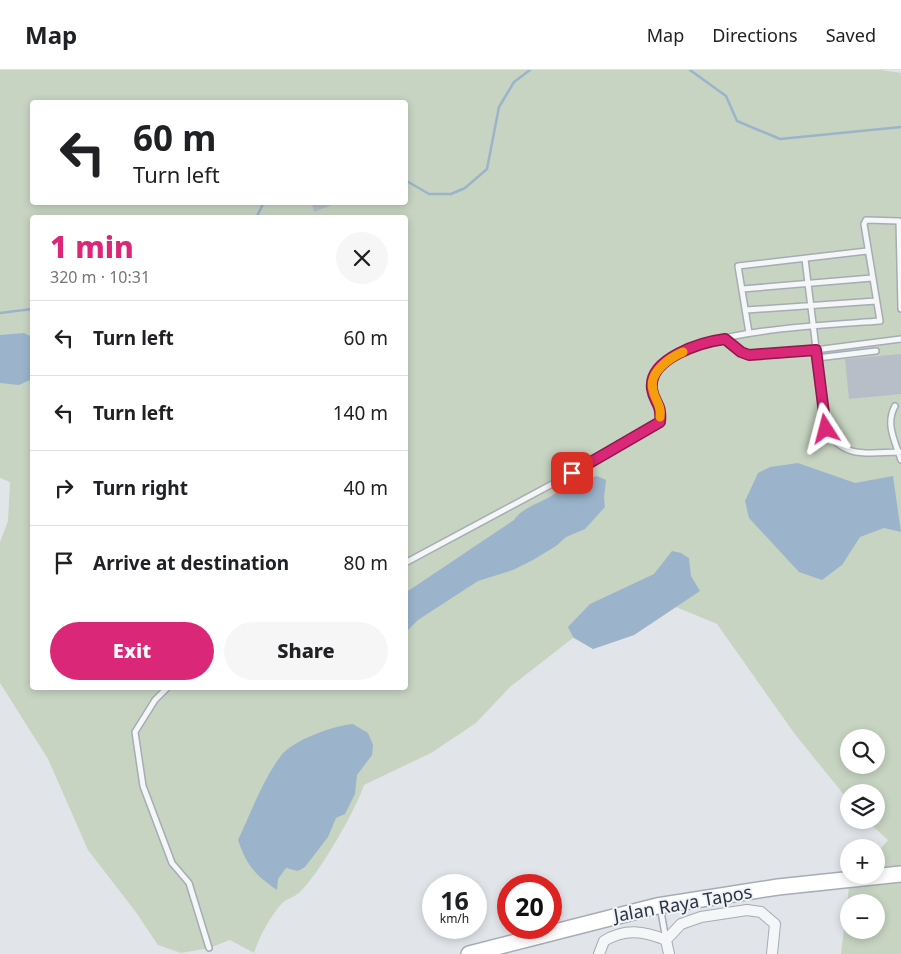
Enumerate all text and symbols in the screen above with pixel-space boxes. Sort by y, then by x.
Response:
text: Map [25,18,77,51]
text: Map [647,23,684,47]
text: Directions [712,23,798,47]
text: Saved [826,23,876,47]
text: 60 m [133,114,216,161]
icon: left [50,120,115,185]
text: Turn left [133,159,220,189]
text: 1 min [50,226,134,267]
button: close [336,232,388,284]
text: 320 m · 10:31 [50,266,150,288]
icon: left [50,324,78,352]
text: Turn left [93,325,174,351]
text: 60 m [344,325,388,351]
icon: left [50,399,78,427]
text: Turn left [93,400,174,426]
text: 140 m [333,400,388,426]
position arrow [799,402,851,454]
pin [551,452,593,494]
icon: arrive [558,459,586,487]
icon: right [50,474,78,502]
text: Turn right [93,475,188,501]
text: 40 m [344,475,388,501]
icon: arrive [50,549,78,577]
text: Arrive at destination [93,550,289,576]
text: 80 m [344,550,388,576]
button: Exit [50,622,214,680]
button: Share [224,622,388,680]
map controls [840,729,885,939]
button: search [840,729,885,774]
button: layers [840,784,885,829]
button: + [840,839,885,884]
speed limit sign: 20 [497,874,562,939]
street label: Jalan Raya Tapos [610,879,754,927]
text: 16 [440,883,469,917]
button: − [840,894,885,939]
text: km/h [440,910,469,927]

